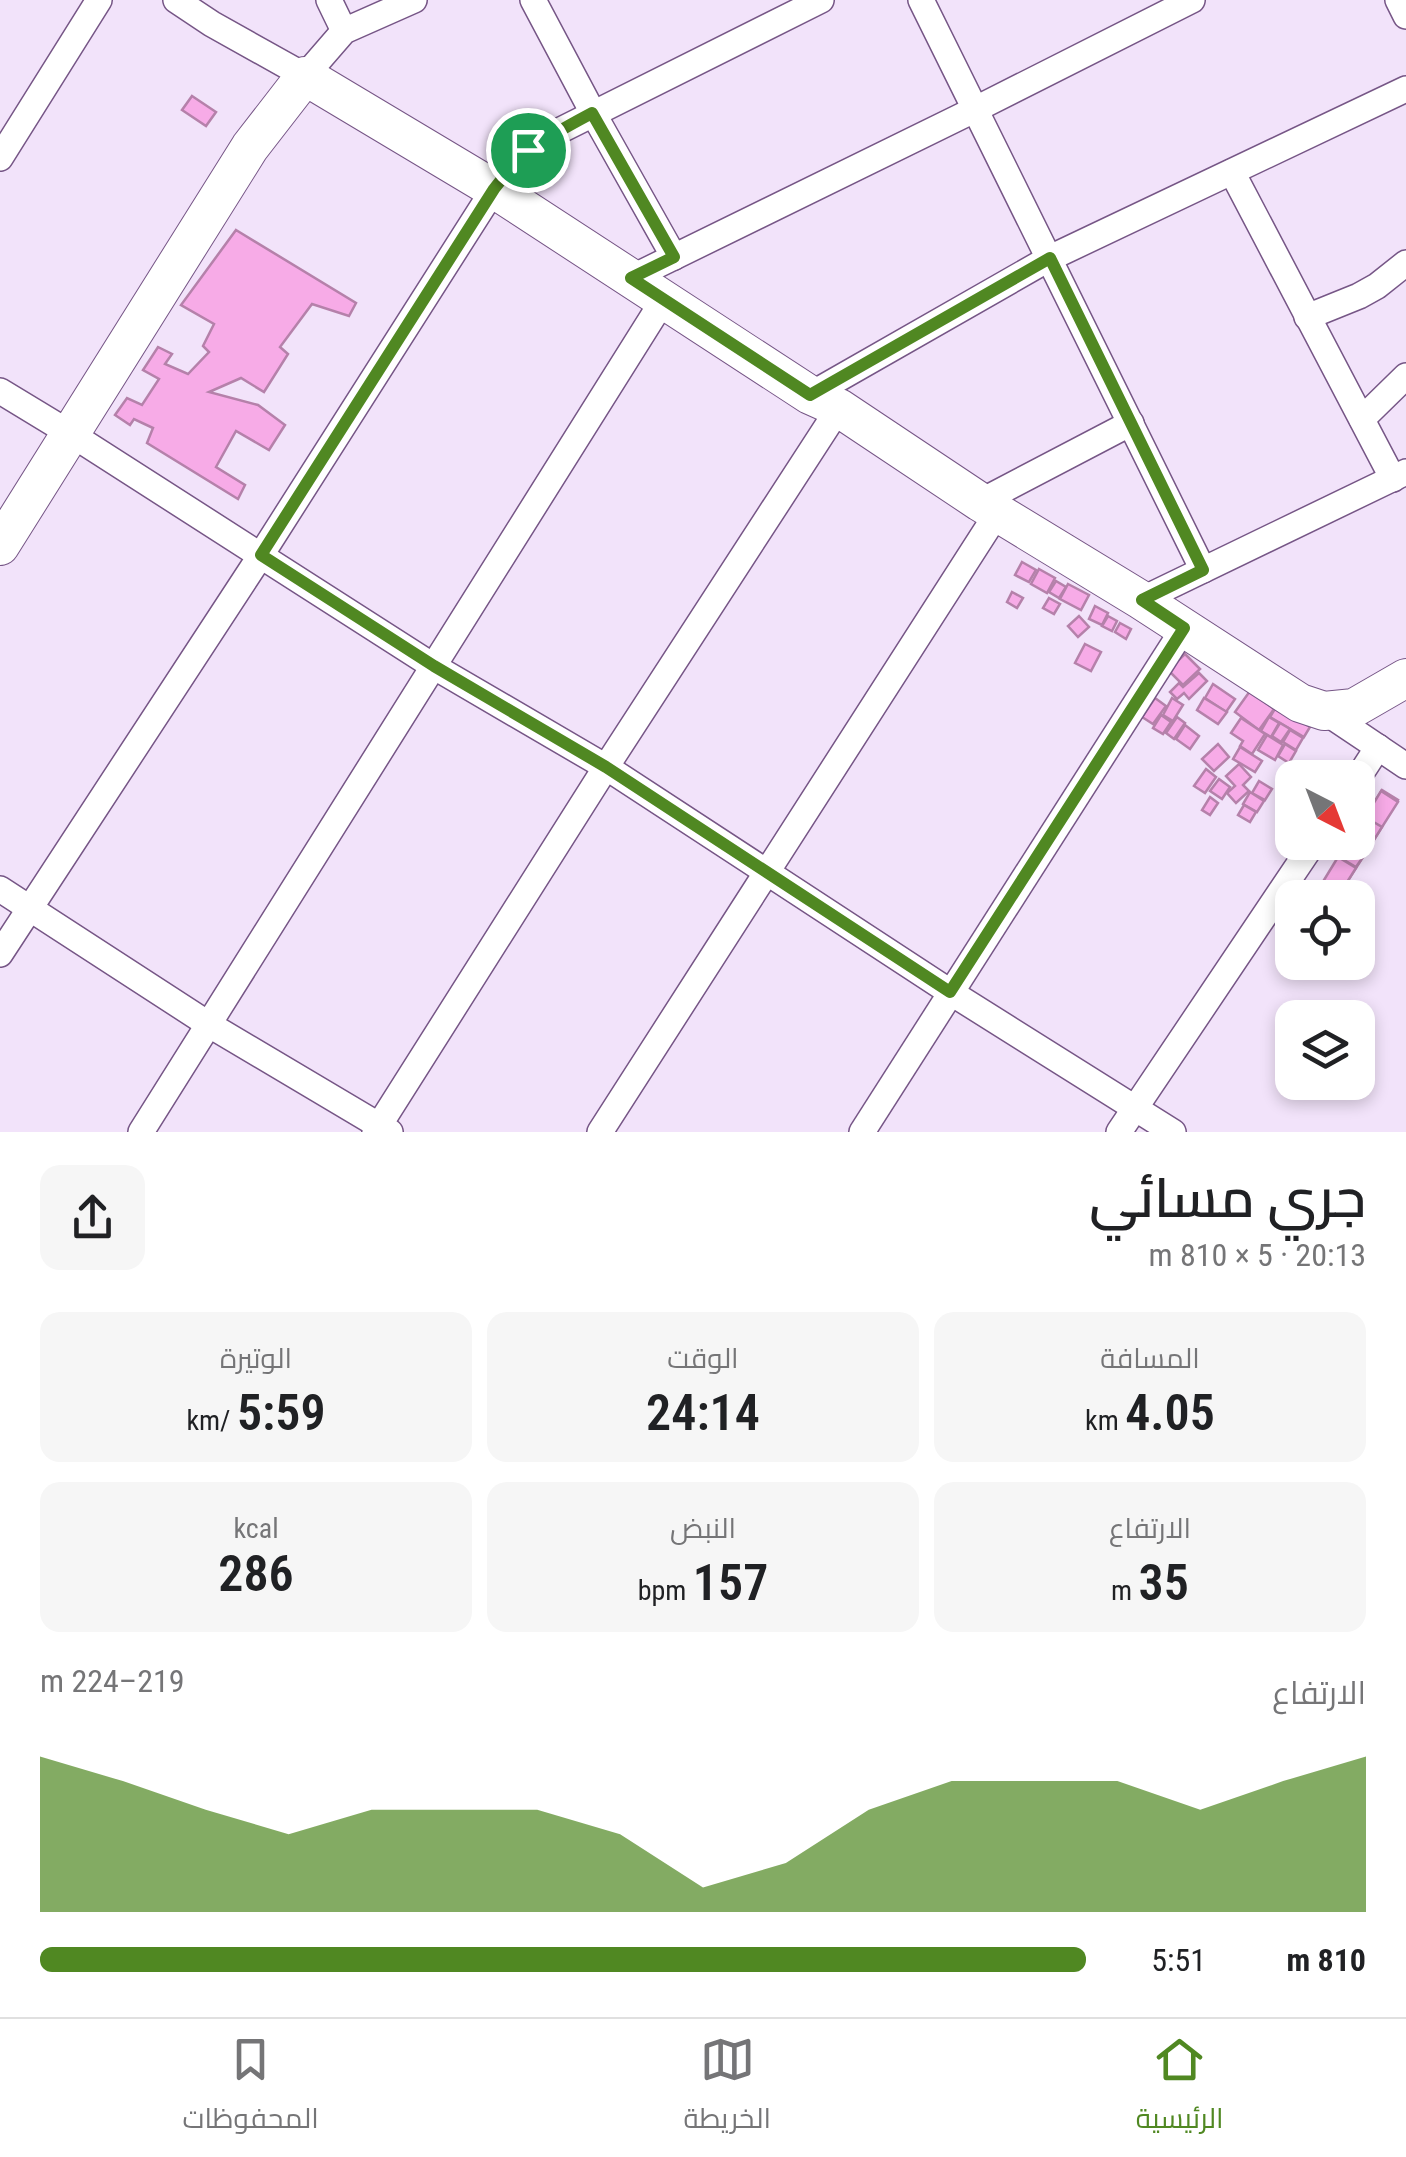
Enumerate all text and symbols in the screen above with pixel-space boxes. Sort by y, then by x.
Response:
pin [486,108,571,193]
icon: arrive [501,123,556,178]
north arrow [1275,760,1375,860]
map controls [1275,760,1375,1100]
button: locate [1275,880,1375,980]
button: layers [1275,1000,1375,1100]
button: share [40,1165,145,1270]
text: جري مسائي [1089,1166,1366,1230]
text: 20:13 · 5 × 810 m [1148,1236,1366,1274]
text: الوتيرة [220,1342,292,1375]
text: الوقت [667,1342,739,1375]
text: المسافة [1100,1342,1200,1375]
text: 5:59 [237,1384,326,1442]
text: 24:14 [646,1384,760,1442]
text: 4.05 [1125,1384,1215,1442]
text: /km [186,1404,237,1437]
text: km [1085,1404,1125,1437]
text: kcal [233,1512,279,1545]
text: النبض [670,1512,736,1545]
text: الارتفاع [1109,1512,1191,1545]
text: 286 [218,1545,294,1603]
text: 157 [693,1554,768,1612]
text: 35 [1139,1554,1189,1612]
text: bpm [638,1574,693,1607]
text: m [1111,1574,1139,1607]
text: 219–224 m [40,1662,185,1700]
text: الارتفاع [1272,1674,1366,1712]
text: 5:51 [1151,1941,1206,1979]
text: 810 m [1286,1941,1366,1979]
tab: المحفوظات [182,2032,319,2144]
tab: الخريطة [684,2032,771,2144]
tab: الرئيسية [1136,2032,1224,2144]

